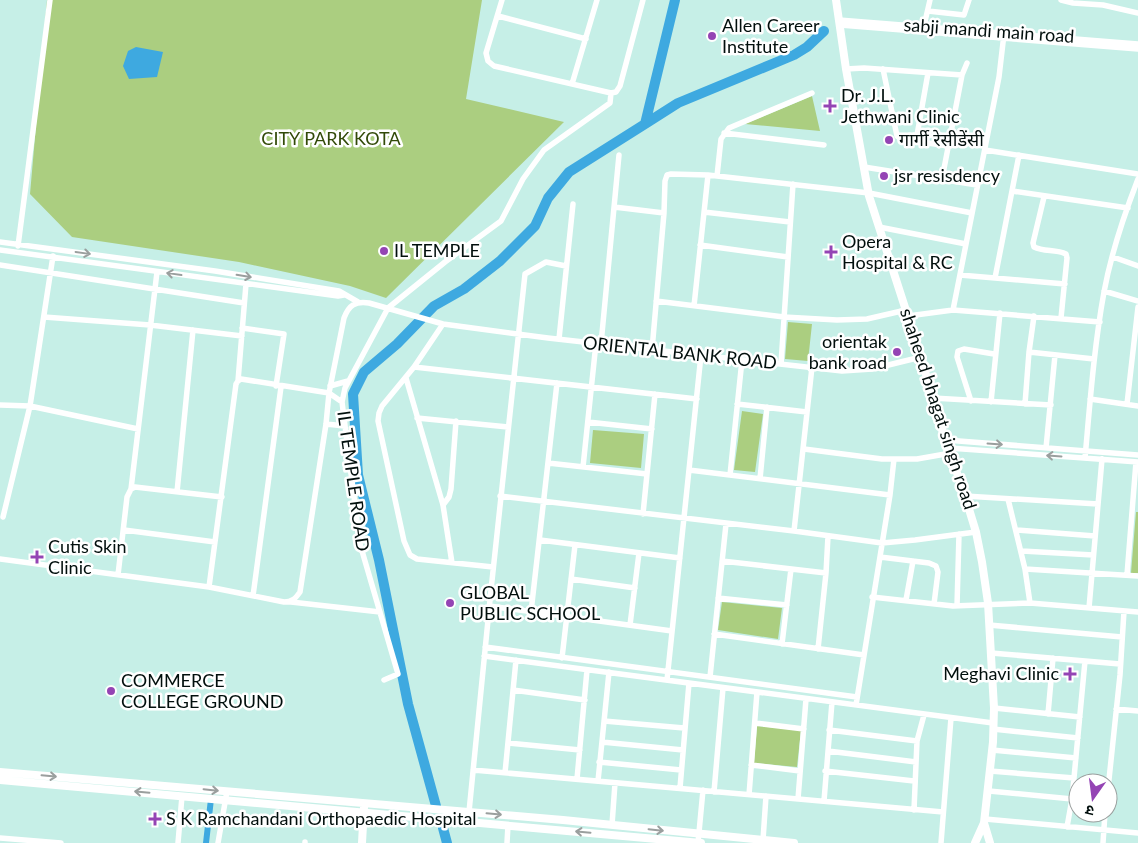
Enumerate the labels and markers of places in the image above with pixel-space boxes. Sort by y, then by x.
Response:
place label: Allen Career Institute [722,14,820,57]
marker: Allen Career Institute [706,30,718,42]
place label: Dr. J.L. Jethwani Clinic [841,84,960,127]
marker: Dr. J.L. Jethwani Clinic [823,99,837,113]
place label: गार्गी रेसीडेंसी [899,128,984,150]
marker: गार्गी रेसीडेंसी [883,134,895,146]
place label: jsr resisdency [893,164,1001,186]
marker: jsr resisdency [878,170,890,182]
place label: Opera Hospital & RC [842,230,953,273]
place label: IL TEMPLE [394,239,480,261]
marker: IL TEMPLE [378,245,390,257]
marker: Opera Hospital & RC [824,245,838,259]
place label: orientak bank road [809,330,888,373]
marker: orientak bank road [891,346,903,358]
place label: Cutis Skin Clinic [48,535,127,578]
marker: Cutis Skin Clinic [30,550,44,564]
place label: GLOBAL PUBLIC SCHOOL [460,581,600,624]
marker: GLOBAL PUBLIC SCHOOL [444,597,456,609]
place label: Meghavi Clinic [943,662,1059,684]
marker: Meghavi Clinic [1063,667,1077,681]
place label: COMMERCE COLLEGE GROUND [121,669,283,712]
marker: COMMERCE COLLEGE GROUND [105,685,117,697]
place label: S K Ramchandani Orthopaedic Hospital [166,807,477,829]
marker: S K Ramchandani Orthopaedic Hospital [148,812,162,826]

